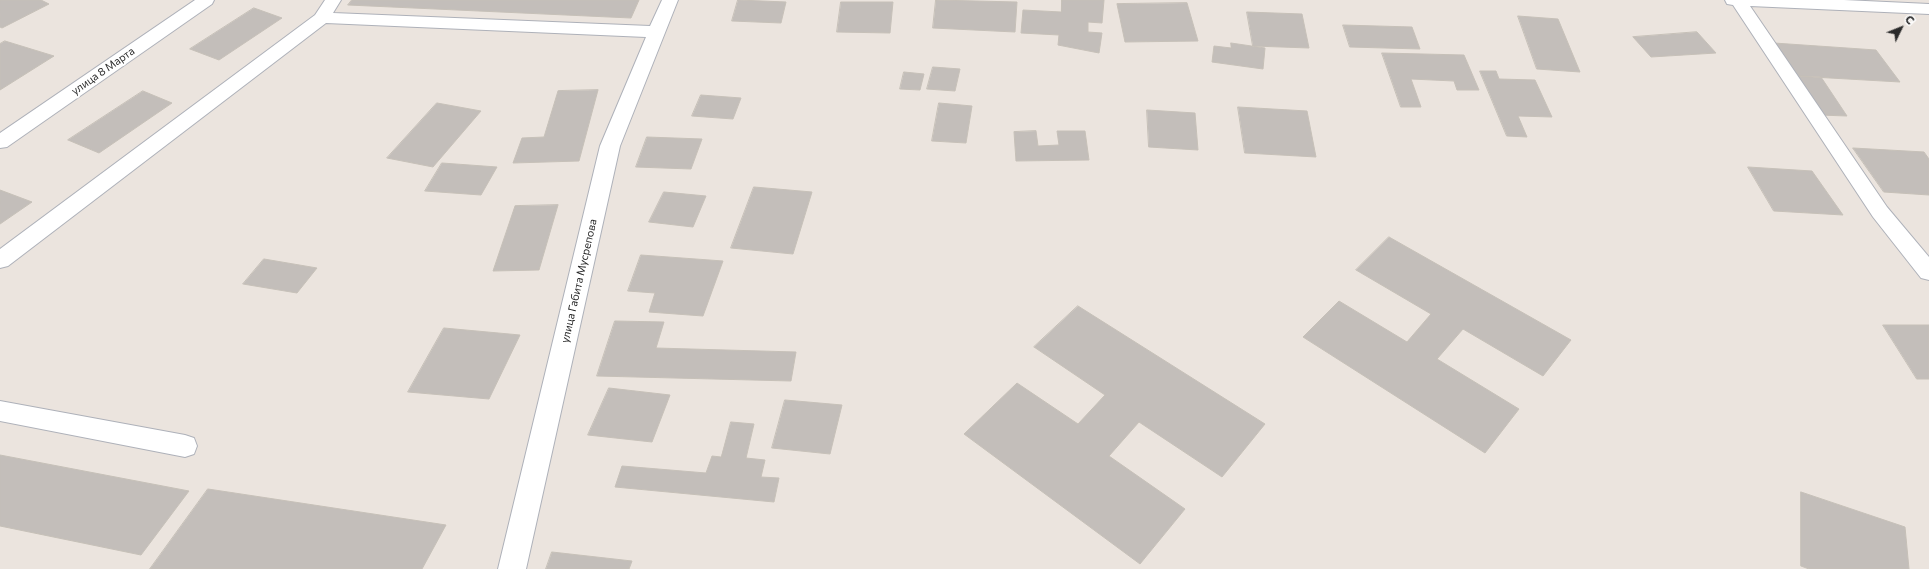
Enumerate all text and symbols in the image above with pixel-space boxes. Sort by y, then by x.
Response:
north arrow [1881,8,1921,48]
text: С [1903,12,1917,27]
street label: улица 8 Марта [69,44,137,98]
street label: улица Габита Мусрепова [558,218,600,344]

